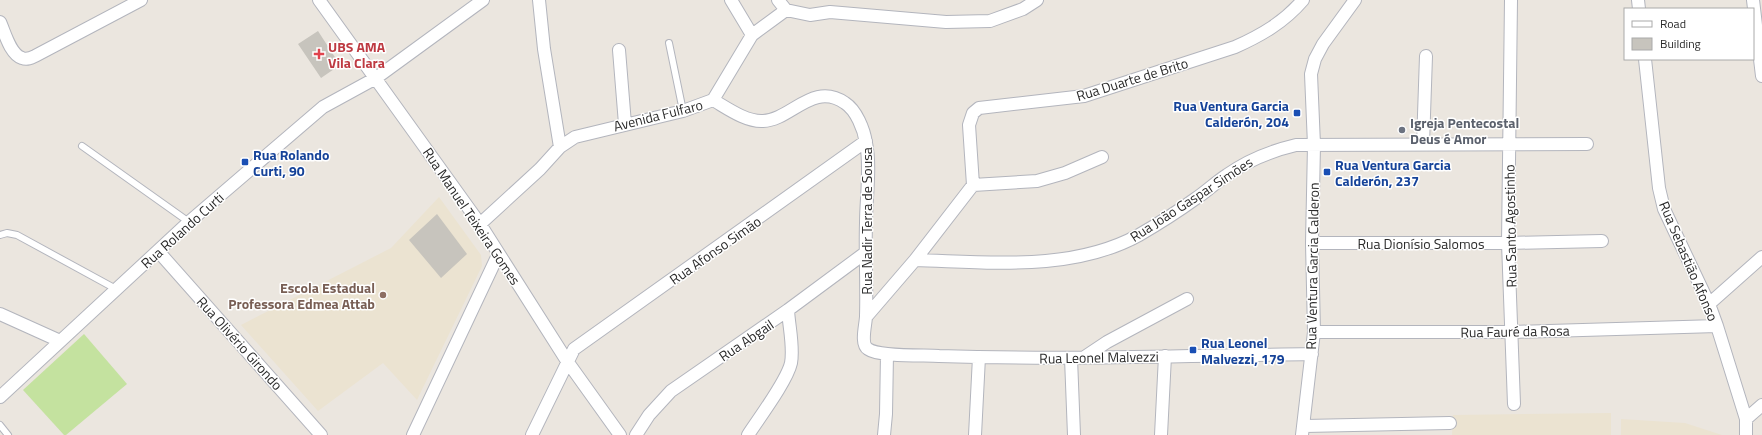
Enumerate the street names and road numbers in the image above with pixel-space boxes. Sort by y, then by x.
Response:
street label: Rua Duarte de Brito [1074,52,1190,106]
street label: Avenida Fulfaro [611,94,705,136]
street label: Rua Manuel Teixeira Gomes [418,143,526,289]
street label: Rua Nadir Terra de Sousa [856,147,877,295]
street label: Rua João Gaspar Simões [1125,151,1257,247]
street label: Rua Santo Agostinho [1498,164,1522,288]
street label: Rua Ventura Garcia Calderon [1300,182,1324,350]
street label: Rua Rolando Curti [136,187,228,273]
street label: Rua Sebastião Afonso [1654,198,1724,324]
street label: Rua Afonso Simão [665,211,765,289]
street label: Rua Dionísio Salomos [1357,233,1485,254]
street label: Rua Olivério Girondo [192,291,288,395]
street label: Rua Abgail [714,314,778,366]
street label: Rua Fauré da Rosa [1460,320,1570,342]
street label: Rua Leonel Malvezzi [1039,345,1159,369]

